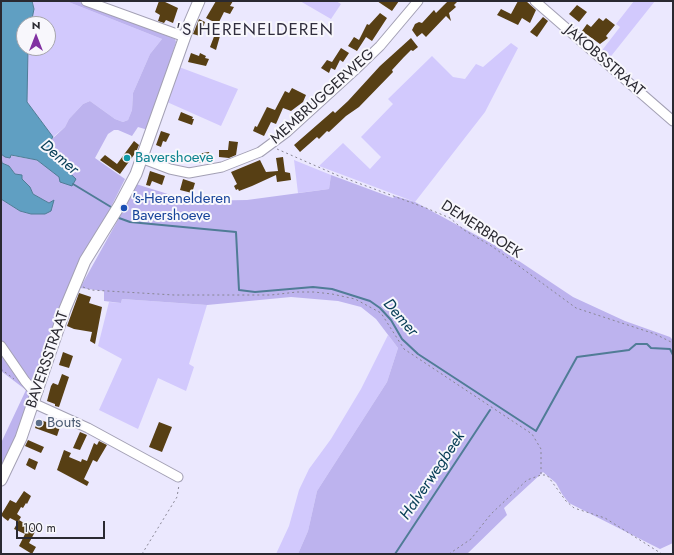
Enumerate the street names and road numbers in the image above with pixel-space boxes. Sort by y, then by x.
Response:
street label: JAKOBSSTRAAT [561,22,647,100]
street label: MEMBRUGGERWEG [267,46,379,148]
street label: DEMERBROEK [437,197,525,263]
street label: BAVERSSTRAAT [23,309,73,411]

